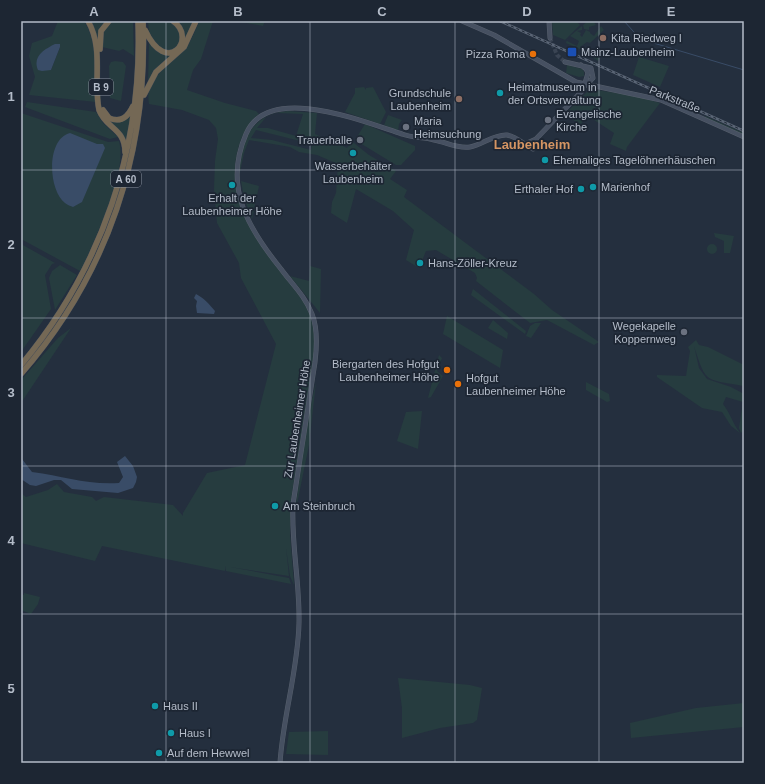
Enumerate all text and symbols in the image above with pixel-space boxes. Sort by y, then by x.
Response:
text: A [89,4,99,19]
text: B [233,4,243,19]
text: C [377,4,387,19]
text: D [522,4,532,19]
text: E [667,4,676,19]
place label: Kita Riedweg I [611,32,682,44]
marker: Kita Riedweg I [598,33,608,43]
marker: Mainz-Laubenheim [566,46,578,58]
place label: Mainz-Laubenheim [581,46,675,58]
place label: Pizza Roma [466,48,526,60]
marker: Pizza Roma [528,49,538,59]
road number: B 9 [89,79,113,95]
place label: Heimatmuseum in der Ortsverwaltung [508,81,601,106]
street label: Parkstraße [648,83,702,115]
place label: Grundschule Laubenheim [389,87,451,112]
marker: Heimatmuseum in der Ortsverwaltung [495,88,505,98]
text: 1 [7,89,15,104]
marker: Grundschule Laubenheim [454,94,464,104]
place label: Evangelische Kirche [556,108,621,133]
place label: Maria Heimsuchung [414,115,481,140]
marker: Evangelische Kirche [543,115,553,125]
marker: Maria Heimsuchung [401,122,411,132]
place label: Trauerhalle [297,134,352,146]
marker: Trauerhalle [355,135,365,145]
district label: Laubenheim [494,137,570,152]
marker: Wasserbehälter Laubenheim [348,148,358,158]
place label: Ehemaliges Tagelöhnerhäuschen [553,154,715,166]
marker: Ehemaliges Tagelöhnerhäuschen [540,155,550,165]
place label: Wasserbehälter Laubenheim [315,160,392,185]
road number: A 60 [111,171,141,187]
marker: Erhalt der Laubenheimer Höhe [227,180,237,190]
place label: Marienhof [601,181,651,193]
marker: Marienhof [588,182,598,192]
place label: Erthaler Hof [514,183,574,195]
marker: Erthaler Hof [576,184,586,194]
place label: Erhalt der Laubenheimer Höhe [182,192,282,217]
text: 2 [7,237,15,252]
place label: Hans-Zöller-Kreuz [428,257,517,269]
marker: Hans-Zöller-Kreuz [415,258,425,268]
place label: Wegekapelle Koppernweg [613,320,676,345]
marker: Wegekapelle Koppernweg [679,327,689,337]
place label: Biergarten des Hofgut Laubenheimer Höhe [332,358,439,383]
street label: Zur Laubenheimer Höhe [282,359,312,479]
marker: Biergarten des Hofgut Laubenheimer Höhe [442,365,452,375]
place label: Hofgut Laubenheimer Höhe [466,372,566,397]
marker: Hofgut Laubenheimer Höhe [453,379,463,389]
text: 3 [7,385,15,400]
place label: Am Steinbruch [283,500,355,512]
marker: Am Steinbruch [270,501,280,511]
text: 4 [7,533,15,548]
text: 5 [7,681,15,696]
place label: Haus II [163,700,198,712]
marker: Haus II [150,701,160,711]
place label: Haus I [179,727,211,739]
marker: Haus I [166,728,176,738]
place label: Auf dem Hewwel [167,747,250,759]
marker: Auf dem Hewwel [154,748,164,758]

